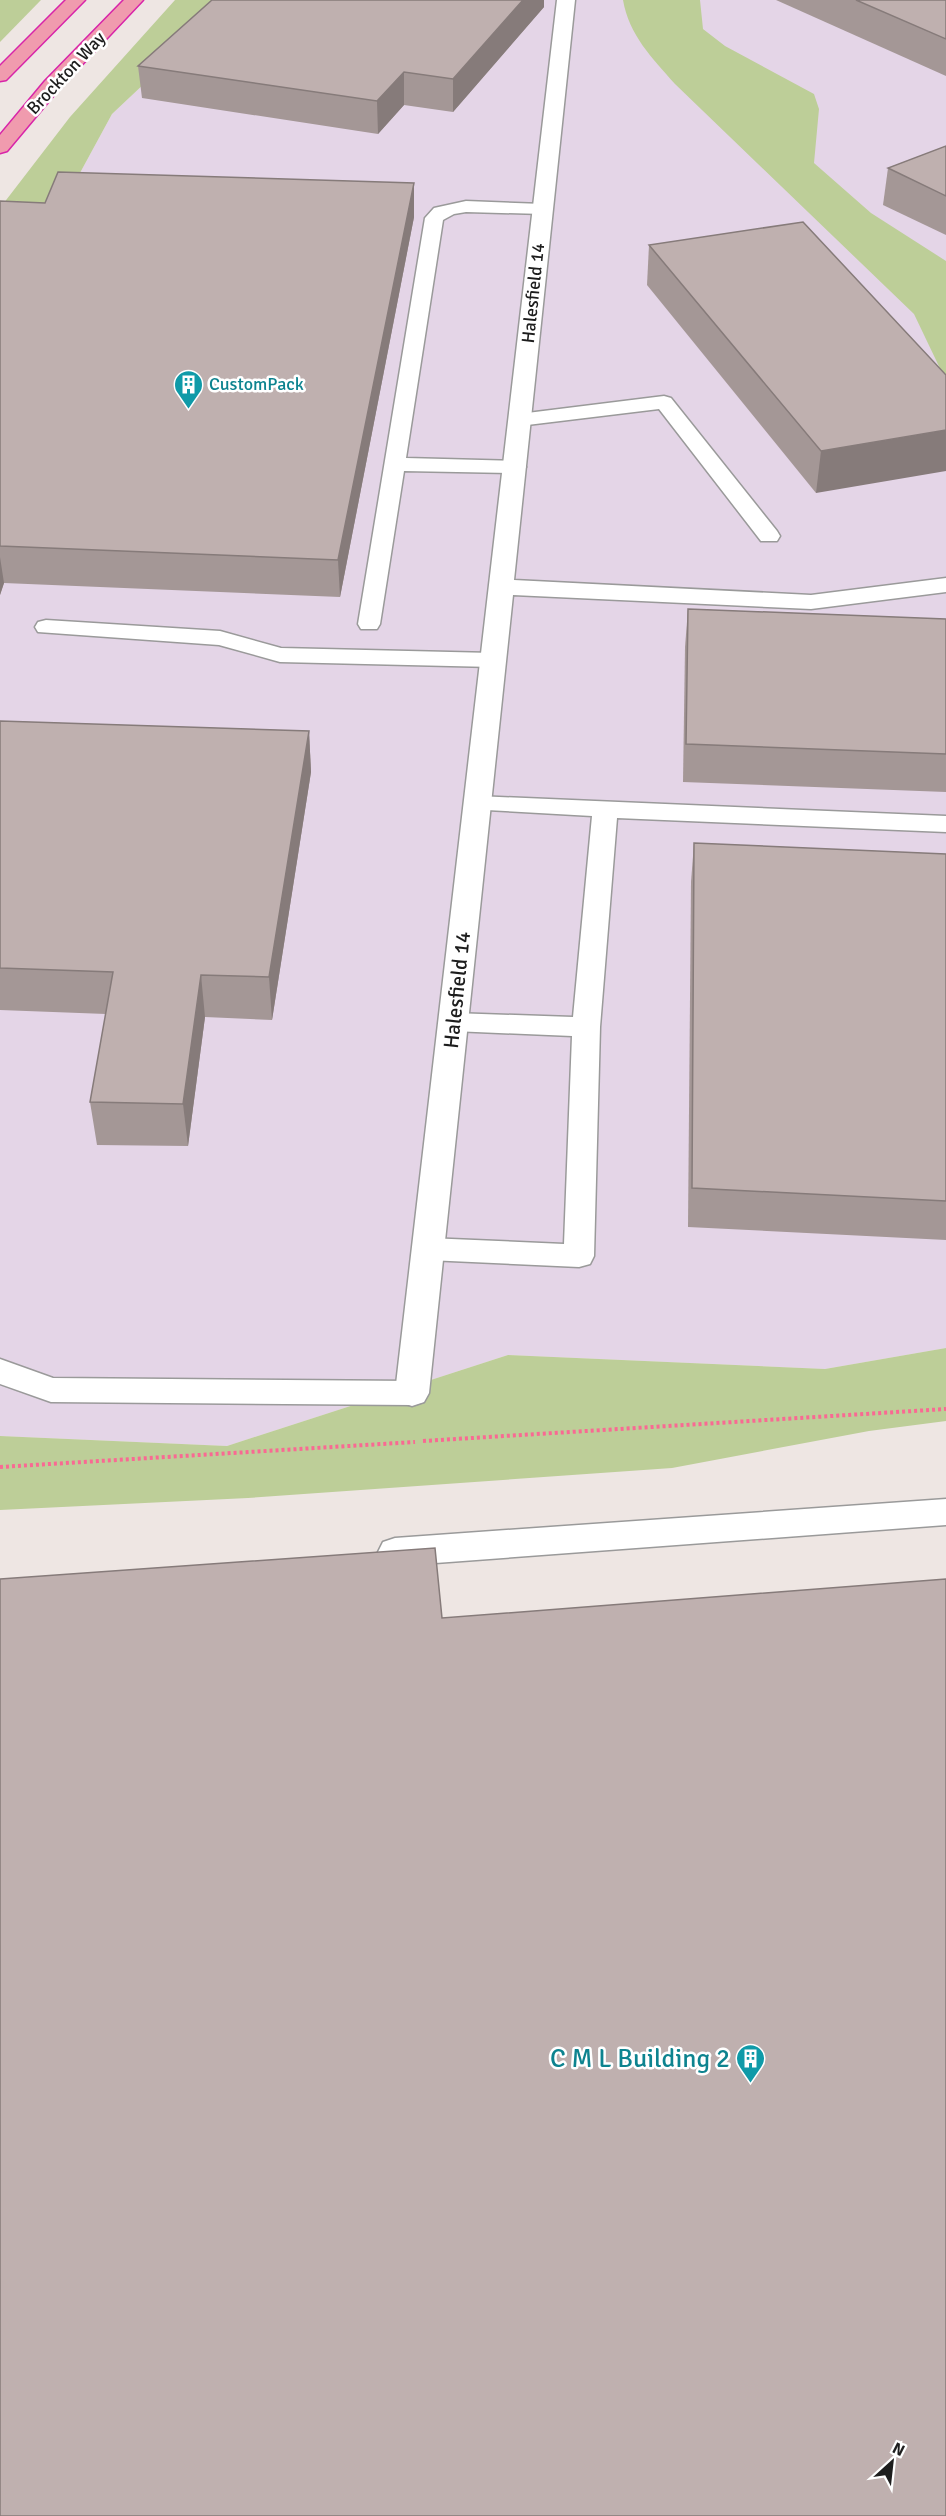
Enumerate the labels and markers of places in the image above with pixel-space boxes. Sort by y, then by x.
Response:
building icon: CustomPack [172,368,204,410]
place label: CustomPack [209,373,304,395]
building icon: C M L Building 2 [735,2042,767,2084]
place label: C M L Building 2 [550,2043,730,2075]

